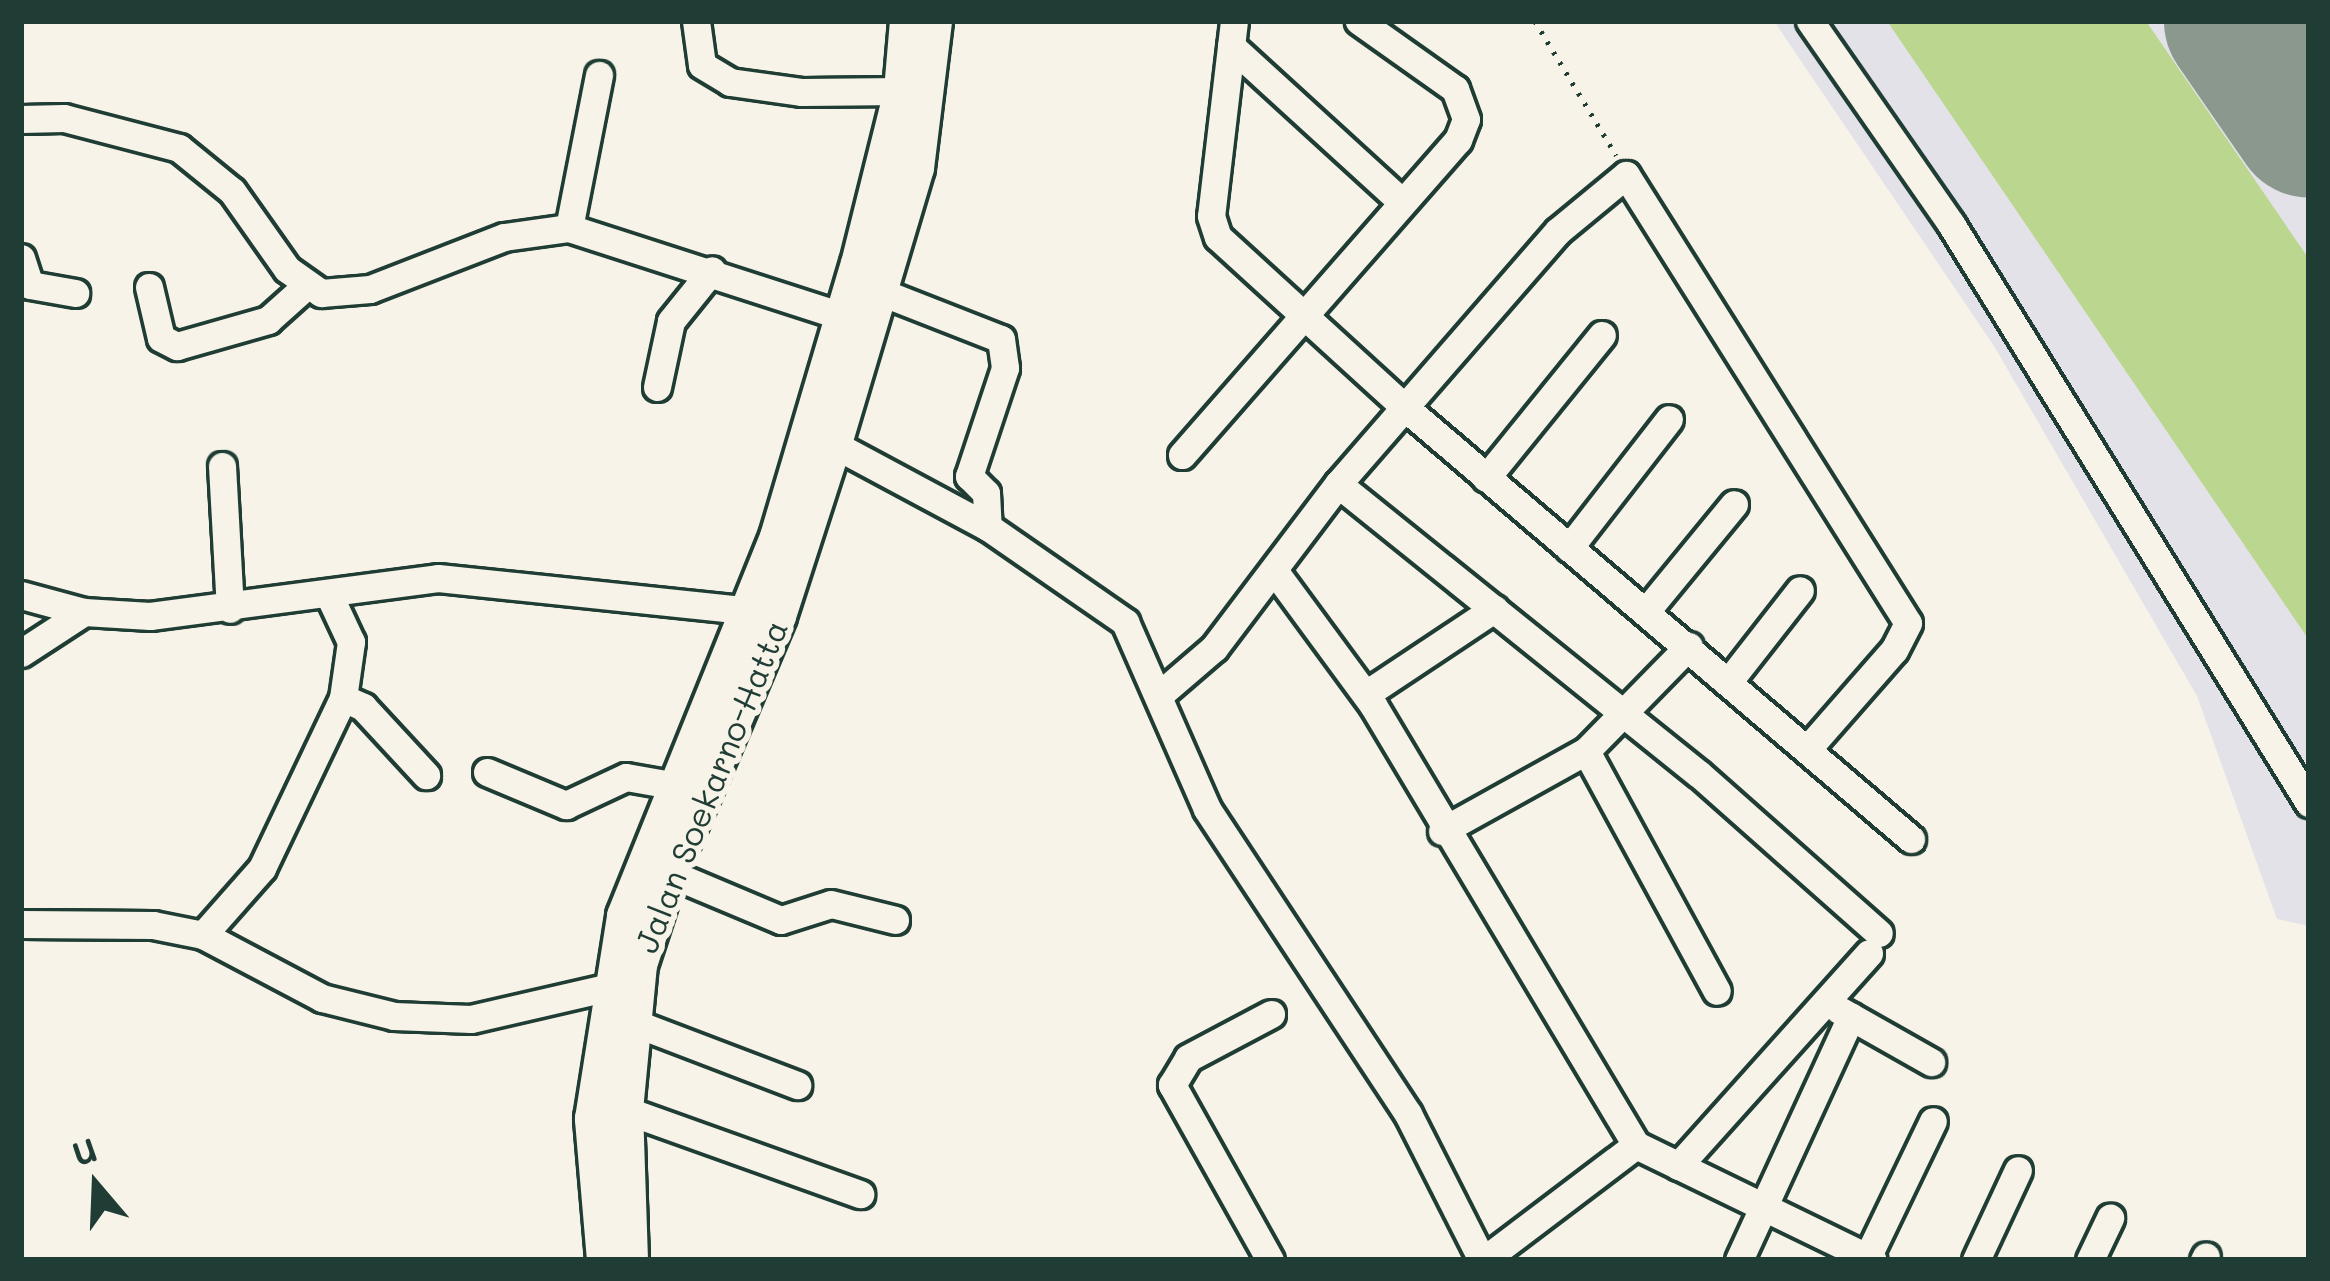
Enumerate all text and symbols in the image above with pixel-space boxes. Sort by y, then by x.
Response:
street label: Jalan Soekarno-Hatta [625,614,795,958]
north arrow [36,1125,156,1245]
text: U [66,1126,102,1175]

